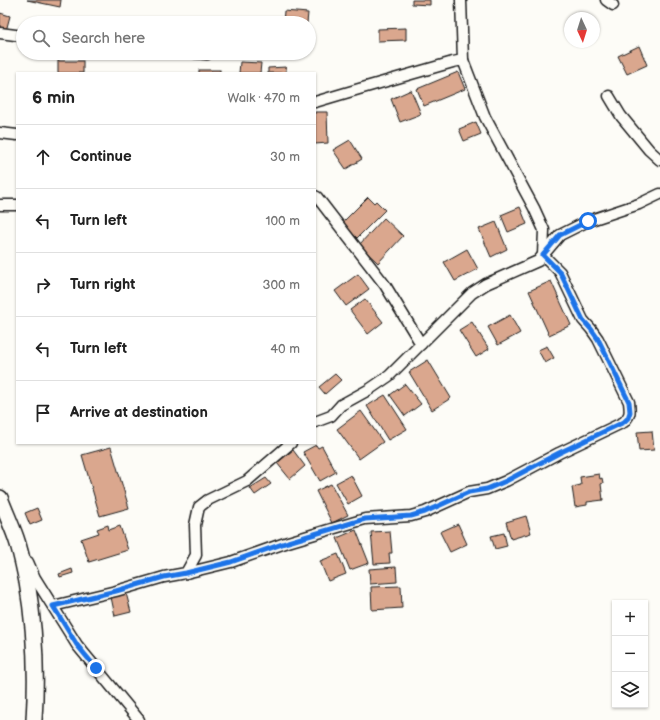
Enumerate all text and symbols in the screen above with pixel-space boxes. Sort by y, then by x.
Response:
north arrow [564,12,600,48]
search box [16,16,316,60]
icon: search [30,27,52,49]
text: Search here [62,29,145,48]
text: 6 min [32,88,75,108]
text: Walk · 470 m [228,90,300,106]
icon: ahead [32,146,54,168]
text: Continue [70,147,132,166]
text: 30 m [270,149,300,165]
icon: left [32,210,54,232]
text: Turn left [70,211,127,230]
route start [579,212,597,230]
text: 100 m [265,213,300,229]
icon: right [32,274,54,296]
text: Turn right [70,275,135,294]
text: 300 m [262,277,300,293]
icon: left [32,338,54,360]
text: Turn left [70,339,127,358]
text: 40 m [270,341,300,357]
icon: arrive [32,402,54,424]
text: Arrive at destination [70,403,208,422]
map controls [612,600,648,708]
button: + [612,600,648,636]
button: − [612,636,648,672]
route end [87,659,105,677]
button: layers [612,672,648,708]

